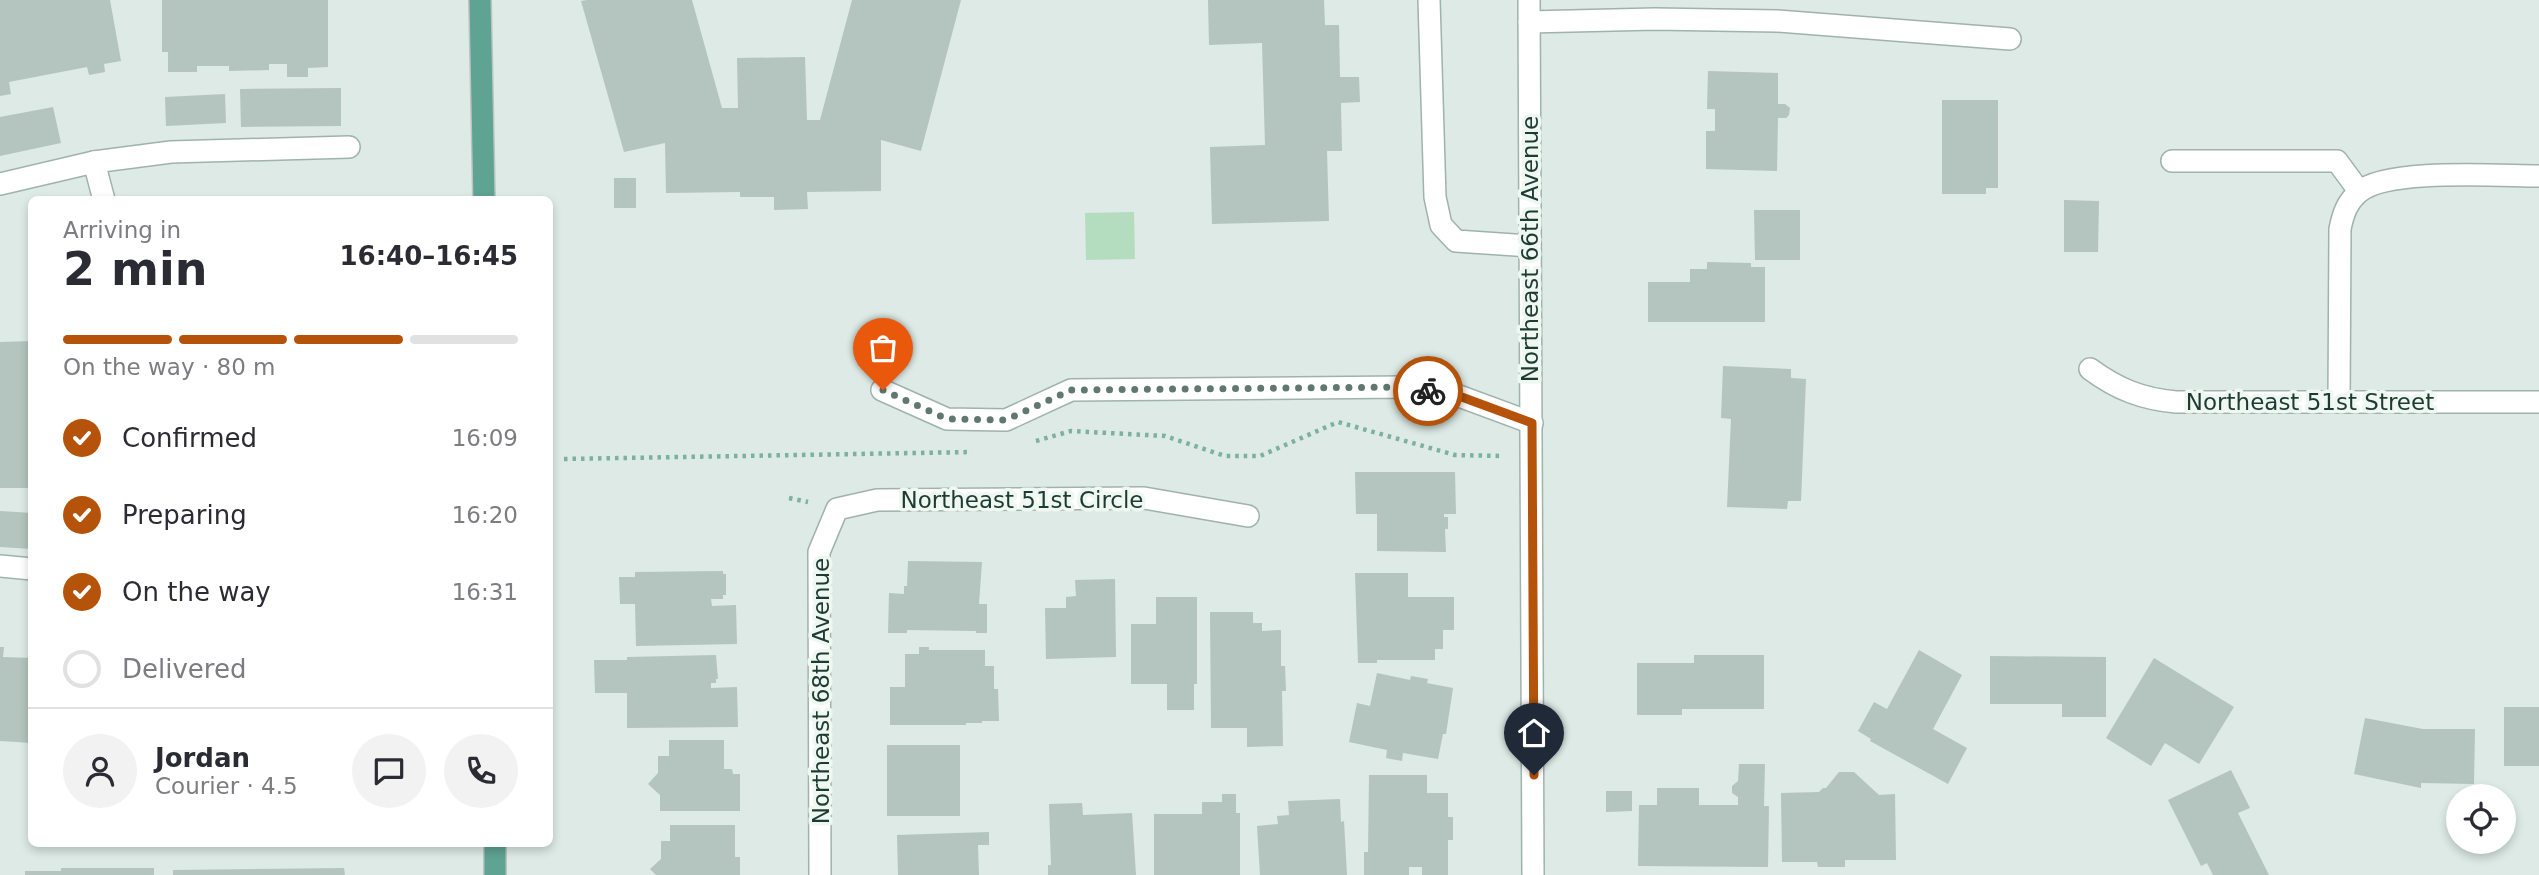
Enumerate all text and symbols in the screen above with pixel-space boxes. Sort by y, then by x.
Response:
street label: Northeast 66th Avenue [1517,116,1543,382]
text: Arriving in [63,217,181,243]
text: 16:40–16:45 [339,241,518,271]
text: 2 min [63,242,207,296]
pin [853,318,913,390]
icon: bag [864,329,902,367]
text: On the way · 80 m [63,354,275,380]
courier [1393,356,1463,426]
icon: bike [1409,372,1447,410]
street label: Northeast 51st Street [2186,389,2434,415]
icon: check [63,419,101,457]
text: Confirmed [122,423,257,453]
text: 16:09 [452,425,518,451]
street label: Northeast 51st Circle [900,487,1144,513]
icon: check [63,496,101,534]
text: Preparing [122,500,247,530]
text: 16:20 [452,502,518,528]
street label: Northeast 68th Avenue [808,558,834,824]
icon: check [63,573,101,611]
text: On the way [122,577,271,607]
text: 16:31 [452,579,518,605]
text: Delivered [122,654,246,684]
pin [1504,703,1564,775]
icon: home [1515,714,1553,752]
button: person [63,734,137,808]
button: chat [352,734,426,808]
button: phone [444,734,518,808]
text: Jordan [155,743,250,773]
text: Courier · 4.5 [155,773,298,799]
map controls [2446,784,2516,854]
button: locate [2446,784,2516,854]

